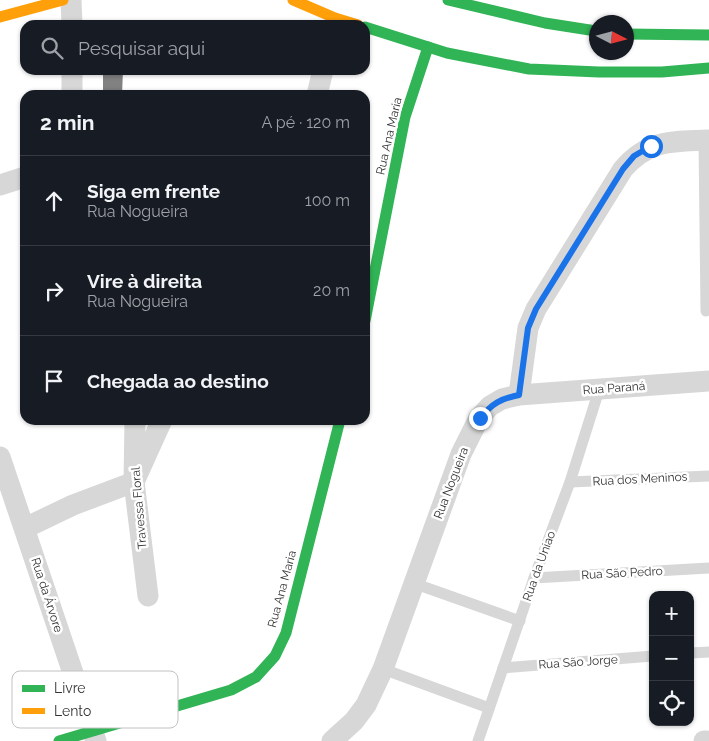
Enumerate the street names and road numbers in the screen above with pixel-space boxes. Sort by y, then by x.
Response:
street label: Rua Ana Maria [373,96,405,176]
street label: Rua Paraná [582,379,646,397]
street label: Rua Nogueira [431,445,471,521]
street label: Travessa Floral [128,465,150,550]
street label: Rua dos Meninos [592,470,688,488]
street label: Rua da Uniao [520,529,558,603]
street label: Rua Ana Maria [265,549,299,629]
street label: Rua da Árvore [28,556,66,634]
street label: Rua São Pedro [581,564,663,582]
street label: Rua São Jorge [538,652,618,672]

